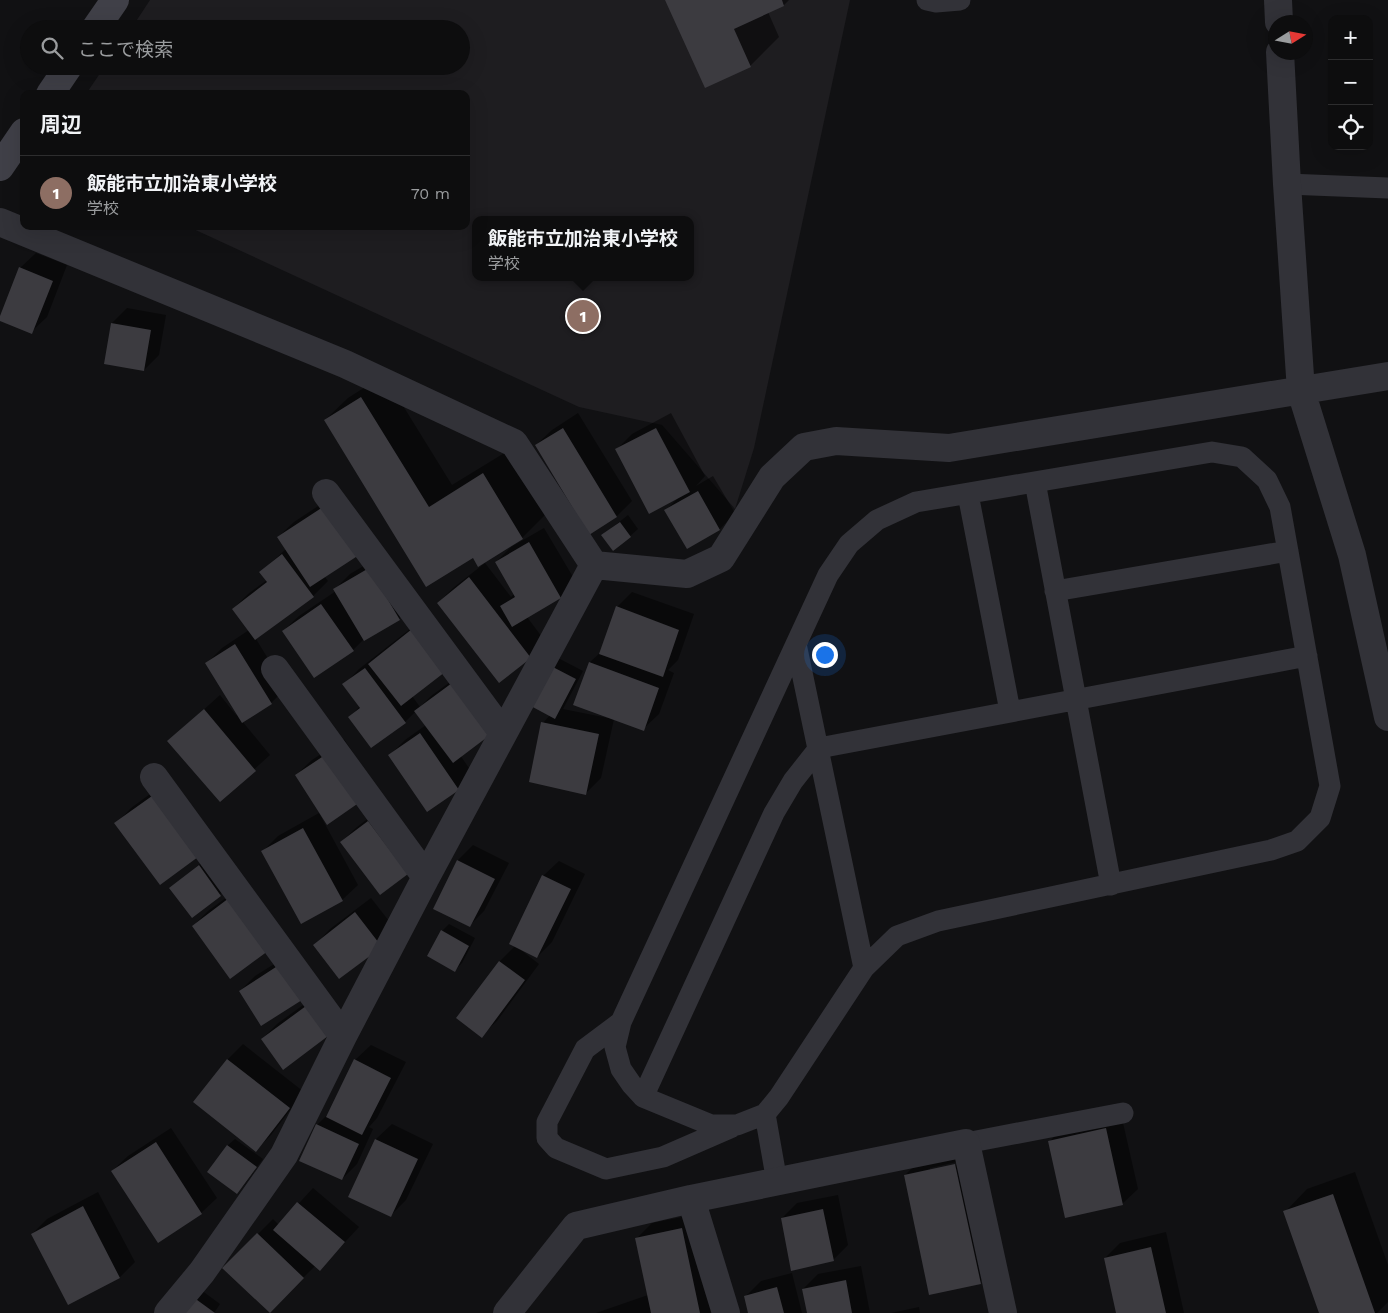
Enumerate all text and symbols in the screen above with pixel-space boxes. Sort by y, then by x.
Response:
north arrow [1268,15,1313,60]
map controls [1328,15,1373,150]
button: + [1328,15,1373,60]
search box [20,20,470,75]
icon: search [38,34,66,62]
text: ここで検索 [78,38,173,61]
button: − [1328,60,1373,105]
button: locate [1328,105,1373,150]
text: 周辺 [40,112,82,137]
text: 飯能市立加治東小学校 [87,172,277,195]
text: 1 [53,184,59,203]
text: 70 m [411,184,450,203]
text: 学校 [87,199,119,218]
popup [472,216,694,281]
text: 飯能市立加治東小学校 [488,227,678,250]
text: 学校 [488,254,520,273]
pin: 1 [567,297,599,335]
your location [812,642,838,668]

